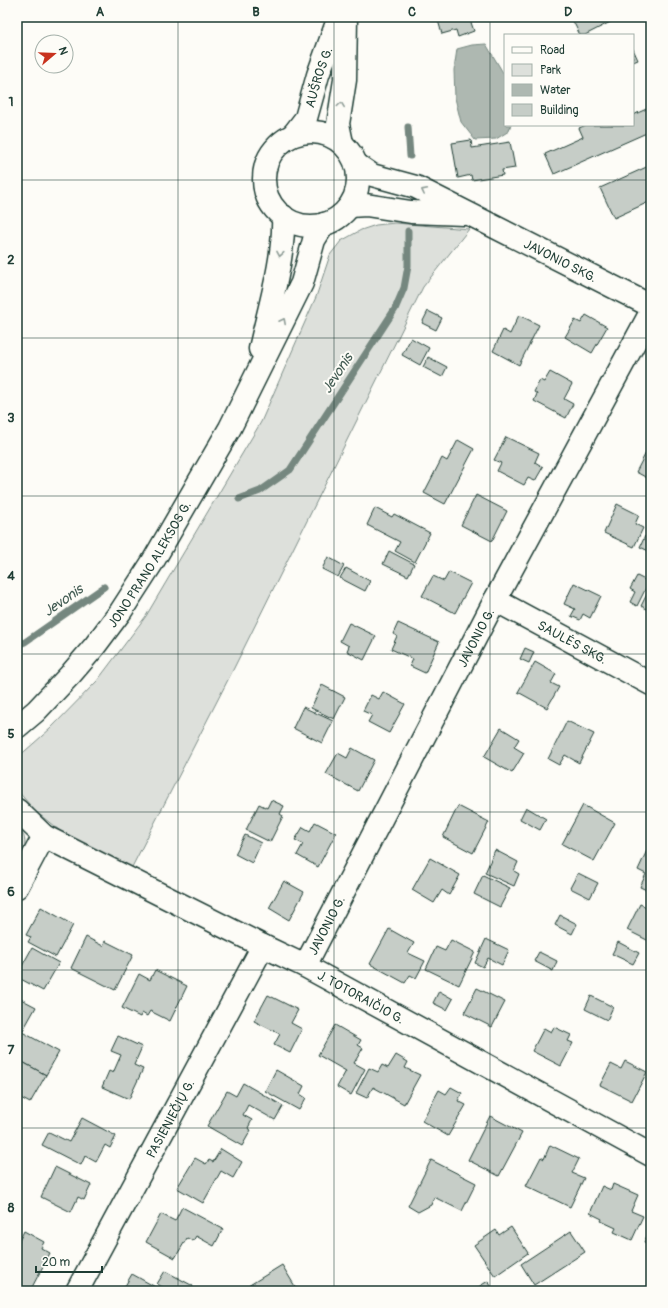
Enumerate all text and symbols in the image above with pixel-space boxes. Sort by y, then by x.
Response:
text: A [96,4,105,20]
text: B [252,4,260,20]
text: C [408,4,416,20]
text: D [564,4,572,20]
north arrow [34,34,74,74]
legend [504,34,634,126]
text: Road [540,43,565,58]
text: N [56,45,71,57]
street label: AUŠROS G. [302,45,336,109]
text: Park [540,63,561,78]
text: Water [540,83,571,98]
text: 1 [8,94,14,110]
one-way arrow [336,102,345,108]
text: Building [540,103,579,118]
one-way arrow [420,188,428,195]
street label: JAVONIO SKG. [521,236,599,286]
one-way arrow [276,251,285,257]
text: 2 [7,252,15,268]
one-way arrow [278,318,286,326]
water label: Jevonis [318,349,357,396]
text: 3 [7,410,15,426]
street label: JONO PRANO ALEKSOS G. [105,499,195,631]
text: 4 [7,568,15,584]
water label: Jevonis [40,580,88,620]
street label: JAVONIO G. [454,606,498,670]
street label: SAULĖS SKG. [534,617,610,668]
text: 5 [7,726,15,742]
text: 6 [7,884,15,900]
street label: JAVONIO G. [305,894,349,958]
street label: J. TOTORAIČIO G. [315,967,407,1028]
text: 7 [8,1042,15,1058]
street label: PASIENIEČIŲ G. [143,1077,199,1161]
text: 8 [8,1200,15,1216]
scale bar [36,1248,102,1274]
text: 20 m [42,1255,71,1270]

